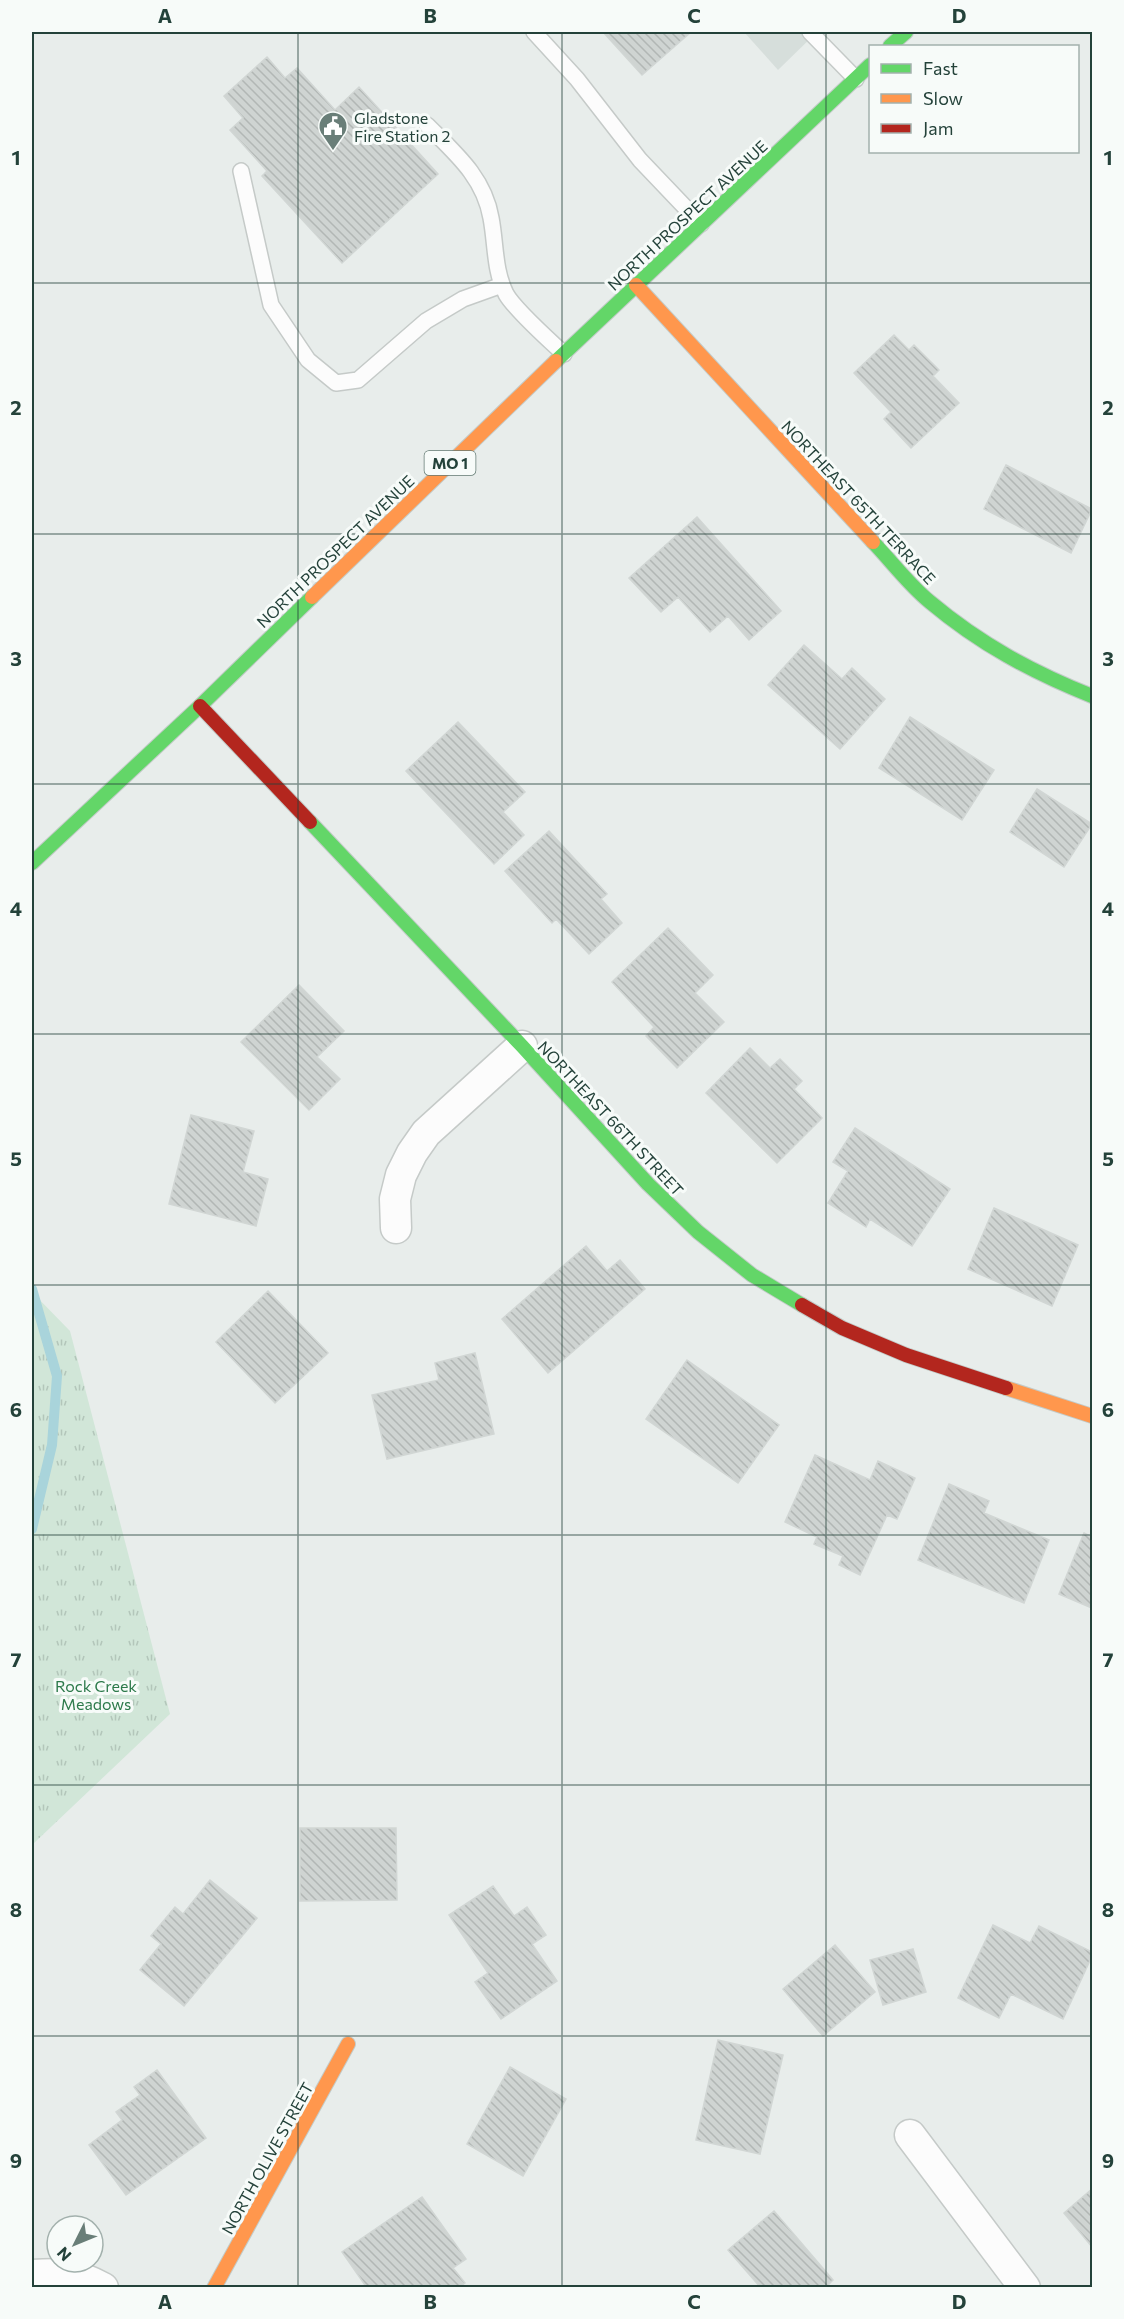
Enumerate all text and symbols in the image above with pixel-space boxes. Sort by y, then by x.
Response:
text: A [158,3,172,27]
text: B [423,3,437,27]
text: C [687,3,701,27]
text: D [952,3,966,27]
legend [869,45,1079,153]
text: Fast [923,57,958,79]
text: Slow [923,87,963,109]
place label: Gladstone Fire Station 2 [354,108,451,145]
public building icon: Gladstone Fire Station 2 [317,110,349,152]
text: Jam [923,117,953,139]
street label: NORTH PROSPECT AVENUE [603,136,771,294]
text: 1 [11,145,21,169]
text: 1 [1103,145,1113,169]
text: 2 [10,395,22,419]
text: 2 [1102,395,1114,419]
street label: NORTHEAST 65TH TERRACE [778,416,940,588]
road number: MO 1 [424,451,476,475]
street label: NORTH PROSPECT AVENUE [252,471,418,631]
text: 3 [10,646,22,670]
text: 3 [1102,646,1114,670]
text: 4 [10,896,22,920]
text: 4 [1102,896,1114,920]
street label: NORTHEAST 66TH STREET [534,1037,688,1199]
text: 5 [10,1146,22,1170]
text: 5 [1102,1146,1114,1170]
text: 6 [10,1397,22,1421]
text: 6 [1102,1397,1114,1421]
text: 7 [11,1647,22,1671]
text: 7 [1103,1647,1114,1671]
park label: Rock Creek Meadows [55,1676,137,1713]
text: 8 [10,1897,22,1921]
text: 8 [1102,1897,1114,1921]
street label: NORTH OLIVE STREET [217,2079,317,2237]
text: 9 [10,2148,22,2172]
text: 9 [1102,2148,1114,2172]
north arrow [45,2214,105,2274]
text: N [53,2244,75,2265]
text: A [158,2289,172,2313]
text: B [423,2289,437,2313]
text: C [687,2289,701,2313]
text: D [952,2289,966,2313]

